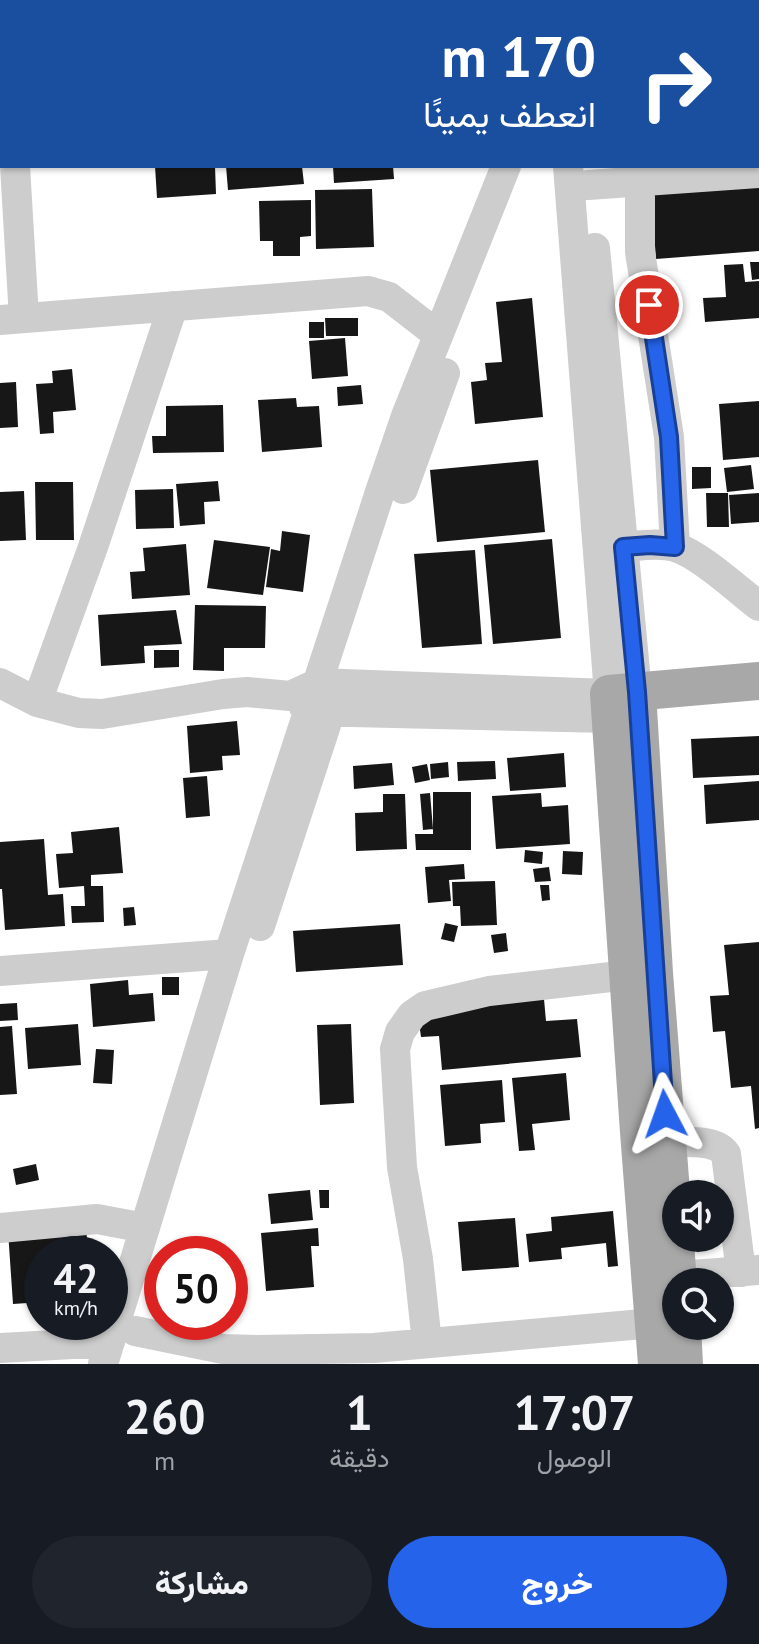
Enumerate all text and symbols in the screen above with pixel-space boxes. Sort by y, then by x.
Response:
text: 170 m [441,20,596,92]
icon: right [624,32,728,136]
text: انعطف يمينًا [423,90,596,137]
pin [615,271,683,339]
icon: arrive [627,283,671,327]
position arrow [623,1072,707,1156]
map controls [662,1180,734,1340]
button: sound [662,1180,734,1252]
speed limit sign: 50 [144,1236,248,1340]
text: 42 [53,1252,99,1304]
button: search [662,1268,734,1340]
text: km/h [54,1295,98,1321]
text: 1 [346,1381,373,1443]
text: 17:07 [513,1381,635,1443]
text: 260 [124,1385,206,1447]
text: دقيقة [329,1441,390,1474]
text: الوصول [537,1441,612,1474]
text: m [154,1444,175,1477]
button: مشاركة [32,1536,372,1628]
button: خروج [388,1536,727,1628]

